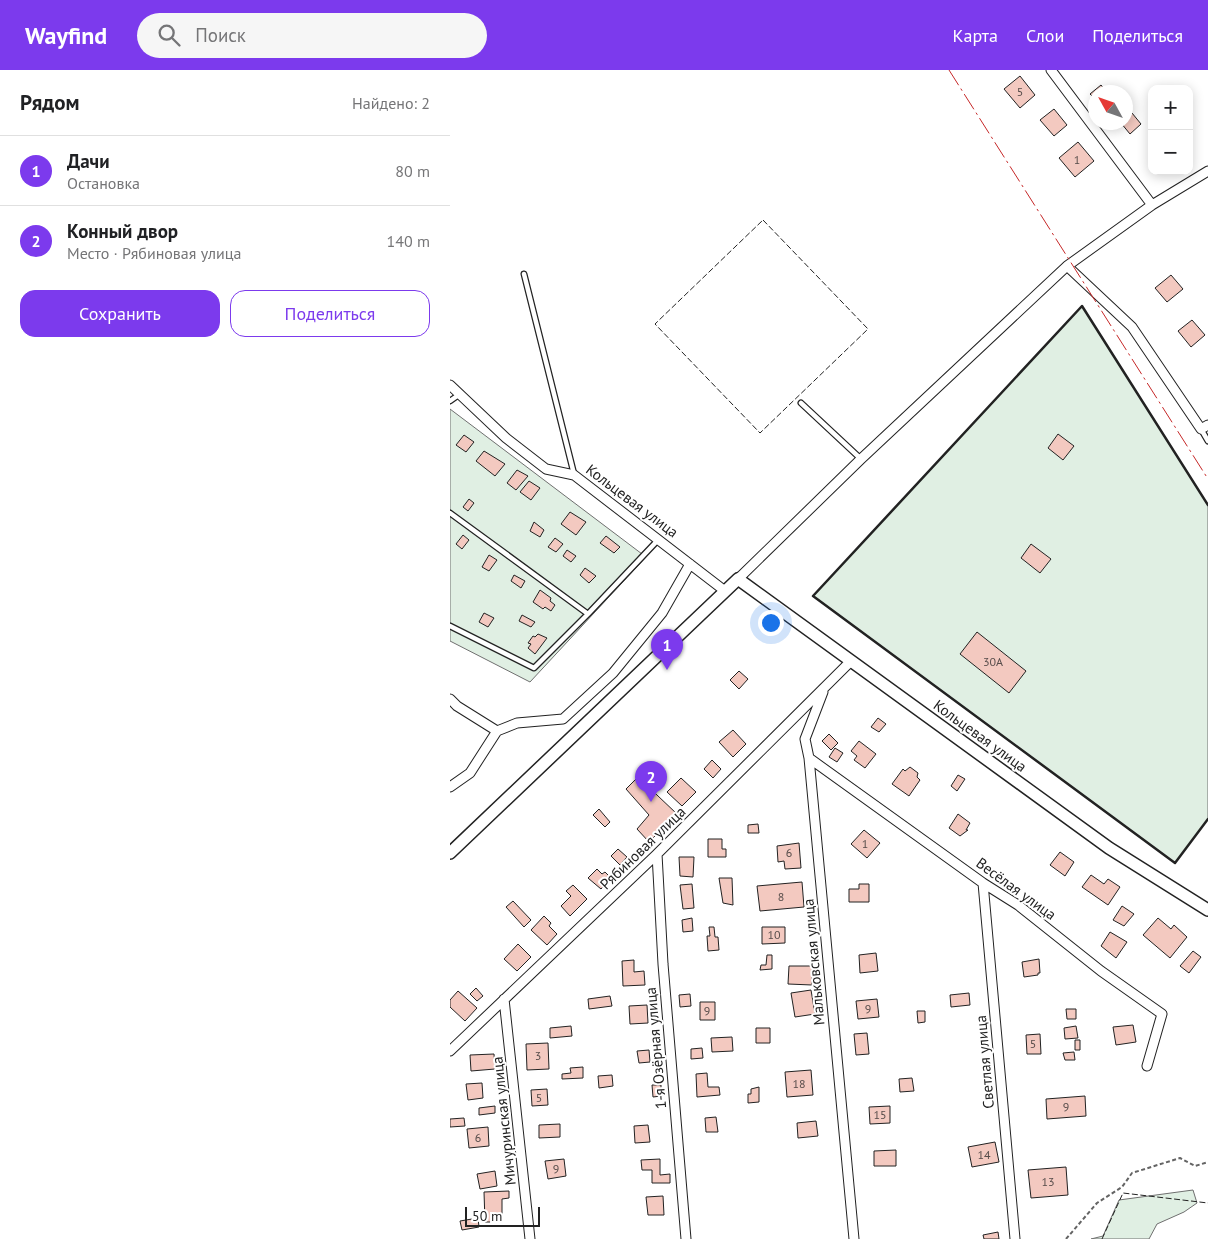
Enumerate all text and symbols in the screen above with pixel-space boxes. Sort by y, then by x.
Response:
search box [137,13,487,58]
text: Wayfind [25,20,107,51]
icon: search [155,21,183,49]
text: Поиск [195,23,246,47]
text: Карта [953,24,998,47]
text: Слои [1026,24,1064,47]
text: Поделиться [1092,24,1183,47]
house number: 5 [1017,84,1023,99]
north arrow [1088,85,1133,130]
map controls [1148,85,1193,175]
button: + [1148,85,1193,130]
text: Рядом [20,89,79,116]
text: Найдено: 2 [352,93,430,113]
button: − [1148,130,1193,175]
text: Дачи [67,149,110,173]
house number: 1 [1074,152,1080,167]
text: 1 [31,161,41,181]
text: 80 m [395,161,430,181]
text: Остановка [67,173,140,193]
text: Конный двор [67,219,178,243]
text: 2 [31,231,41,251]
text: 140 m [387,231,430,251]
text: Место · Рябиновая улица [67,243,241,263]
button: Сохранить [20,290,220,337]
button: Поделиться [230,290,430,337]
street label: Кольцевая улица [582,460,682,541]
your location [758,610,784,636]
pin: 1 [651,629,683,670]
house number: 30А [983,654,1003,669]
street label: Кольцевая улица [930,695,1031,776]
pin: 2 [635,761,667,802]
street label: Рябиновая улица [596,802,689,893]
house number: 1 [862,836,868,851]
house number: 6 [786,845,792,860]
street label: Весёлая улица [973,853,1060,924]
house number: 8 [778,889,784,904]
street label: Мальковская улица [799,898,829,1026]
house number: 10 [767,927,781,942]
street label: 1-я Озёрная улица [641,986,670,1110]
house number: 9 [865,1001,871,1016]
house number: 9 [704,1003,710,1018]
street label: Светлая улица [971,1015,998,1110]
house number: 5 [1030,1036,1036,1051]
house number: 3 [535,1048,541,1063]
street label: Мичуринская улица [487,1056,520,1186]
house number: 18 [792,1076,806,1091]
house number: 5 [536,1090,542,1105]
house number: 9 [1063,1099,1069,1114]
house number: 15 [873,1107,887,1122]
house number: 6 [475,1130,481,1145]
house number: 14 [977,1147,991,1162]
house number: 9 [553,1161,559,1176]
house number: 13 [1041,1174,1055,1189]
scale bar [465,1204,540,1227]
text: 50 m [472,1207,502,1225]

